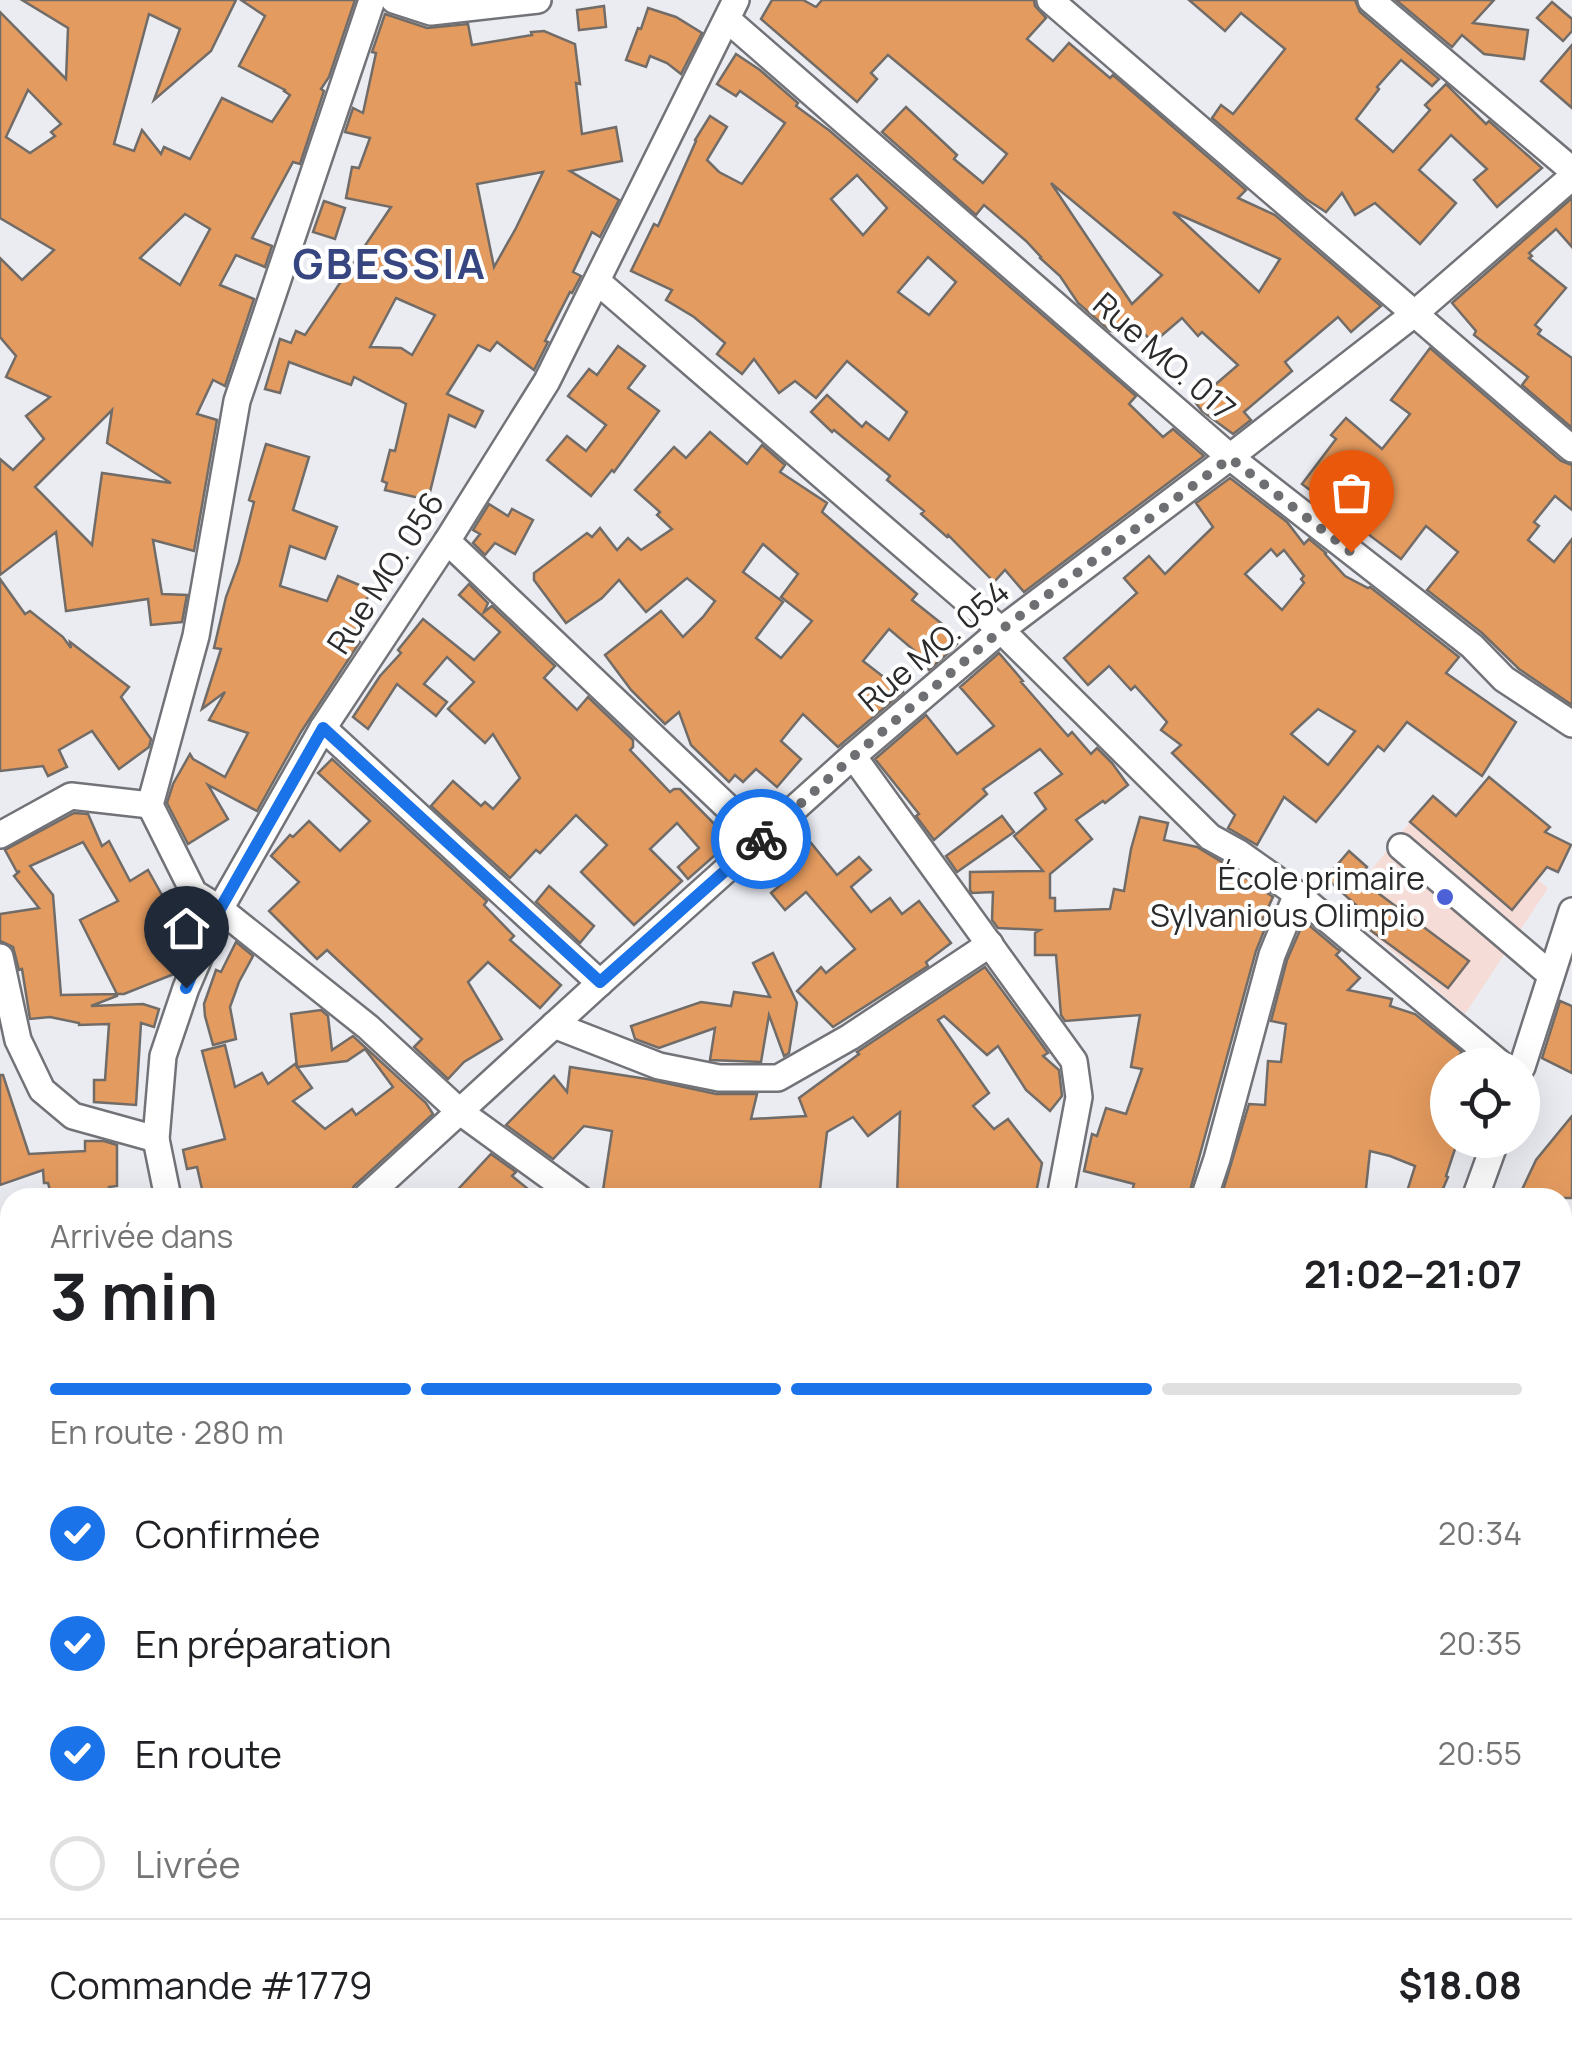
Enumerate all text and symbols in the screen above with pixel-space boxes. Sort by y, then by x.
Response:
district label: GBESSIA [293,234,487,292]
street label: Rue MO. 017 [1084,282,1245,430]
pin [1309,450,1394,553]
icon: bag [1324,465,1379,520]
street label: Rue MO. 056 [316,483,454,662]
street label: Rue MO. 054 [849,569,1018,721]
courier [711,789,811,889]
icon: bike [734,812,789,867]
place label: École primaire Sylvanious Olimpio [1150,856,1425,937]
pin [144,886,229,989]
marker: École primaire Sylvanious Olimpio [1434,886,1456,908]
icon: home [159,901,214,956]
map controls [1430,1048,1540,1158]
button: locate [1430,1048,1540,1158]
text: Arrivée dans [50,1214,233,1258]
text: 21:02–21:07 [1304,1247,1522,1299]
text: 3 min [50,1251,218,1340]
text: En route · 280 m [50,1410,284,1454]
icon: check [50,1506,105,1561]
text: Confirmée [135,1507,321,1559]
text: 20:34 [1438,1511,1522,1555]
icon: check [50,1616,105,1671]
text: En préparation [135,1617,391,1669]
text: 20:35 [1438,1621,1522,1665]
icon: check [50,1726,105,1781]
text: En route [135,1727,282,1779]
text: 20:55 [1438,1731,1522,1775]
text: Livrée [135,1837,241,1889]
text: Commande #1779 [50,1958,373,2010]
text: $18.08 [1398,1958,1522,2010]

